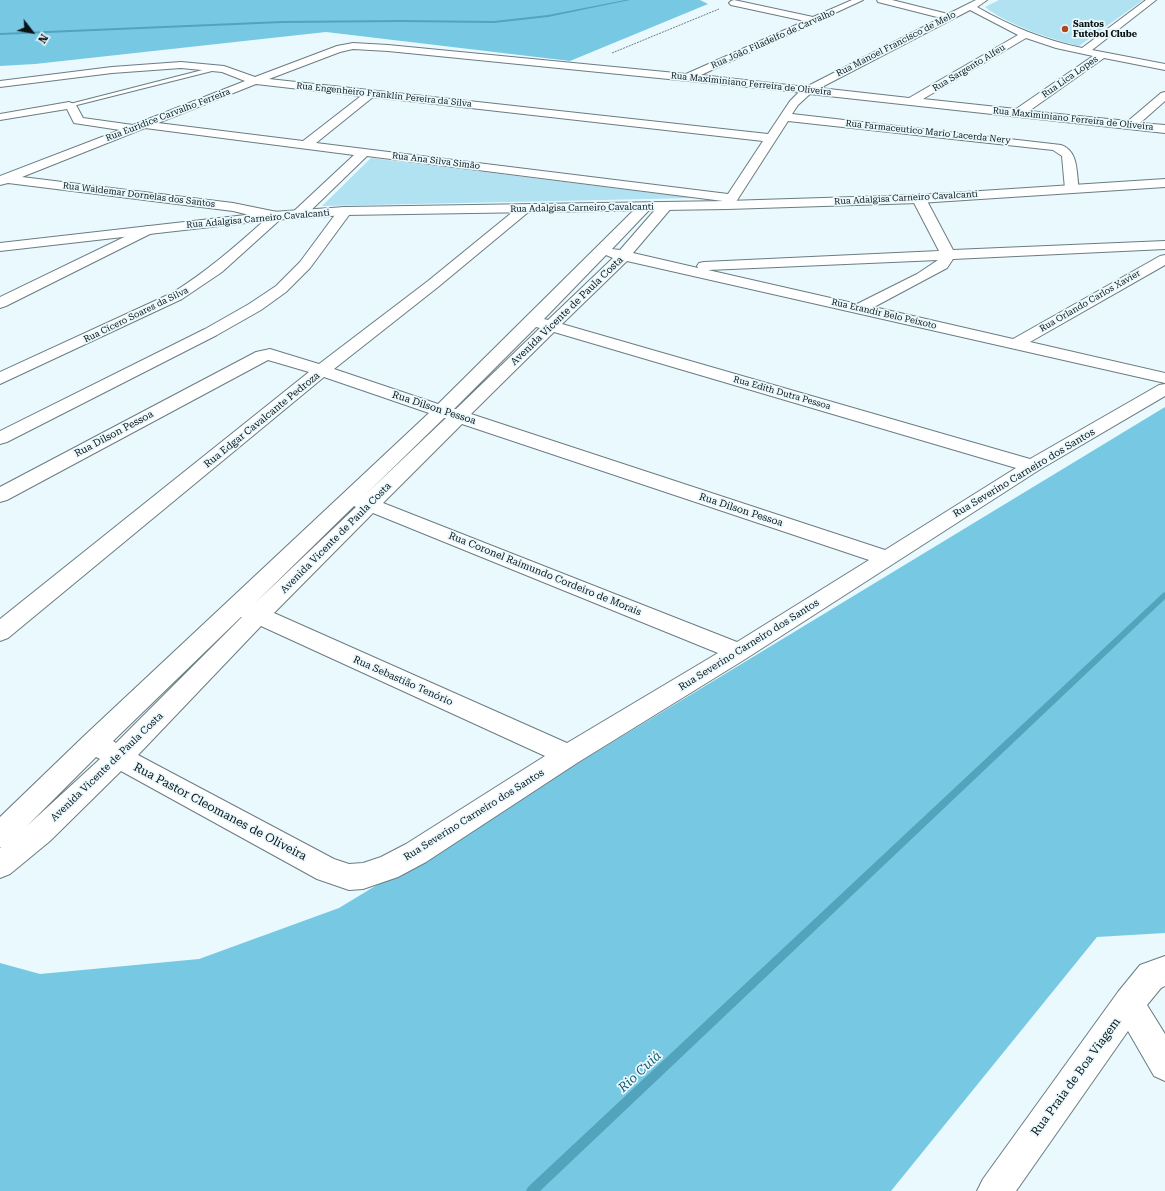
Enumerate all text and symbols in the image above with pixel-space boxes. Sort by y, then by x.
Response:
street label: Rua João Filadelfo de Carvalho [709,7,837,71]
street label: Rua Manoel Francisco de Melo [834,9,958,79]
north arrow [12,12,52,52]
place label: Santos Futebol Clube [1073,19,1137,40]
marker: Santos Futebol Clube [1060,24,1070,34]
text: N [35,31,50,45]
street label: Rua Sargento Alfeu [931,42,1007,94]
street label: Rua Lica Lopes [1040,54,1100,100]
street label: Rua Maximiniano Ferreira de Oliveira [670,70,832,98]
street label: Rua Engenheiro Franklin Pereira da Silva [296,80,472,110]
street label: Rua Euridice Carvalho Ferreira [104,86,232,144]
street label: Rua Maximiniano Ferreira de Oliveira [992,105,1154,133]
street label: Rua Farmaceutico Mario Lacerda Nery [845,118,1011,146]
street label: Rua Ana Silva Simão [391,150,481,172]
street label: Rua Waldemar Dornelas dos Santos [62,180,216,210]
street label: Rua Adalgisa Carneiro Cavalcanti [834,189,978,207]
street label: Rua Adalgisa Carneiro Cavalcanti [510,201,654,215]
street label: Rua Adalgisa Carneiro Cavalcanti [186,207,330,231]
street label: Avenida Vicente de Paula Costa [508,254,626,368]
street label: Rua Orlando Carlos Xavier [1038,268,1142,334]
street label: Rua Cícero Soares da Silva [82,285,190,345]
street label: Rua Erandir Belo Peixoto [830,297,938,331]
street label: Rua Edgar Cavalcante Pedroza [202,370,322,470]
street label: Rua Edith Dutra Pessoa [732,374,832,412]
street label: Rua Dilson Pessoa [391,389,477,427]
street label: Rua Dilson Pessoa [73,408,155,460]
street label: Rua Severino Carneiro dos Santos [951,426,1097,520]
street label: Avenida Vicente de Paula Costa [278,480,394,596]
street label: Rua Dilson Pessoa [698,491,784,529]
street label: Rua Coronel Raimundo Cordeiro de Morais [447,530,643,618]
street label: Rua Severino Carneiro dos Santos [677,597,821,693]
street label: Rua Sebastião Tenório [351,654,455,708]
street label: Avenida Vicente de Paula Costa [48,710,166,824]
street label: Rua Pastor Cleomanes de Oliveira [131,760,309,864]
street label: Rua Severino Carneiro dos Santos [402,767,546,863]
street label: Rua Praia de Boa Viagem [1028,1015,1124,1139]
water label: Rio Cuiá [615,1048,665,1096]

